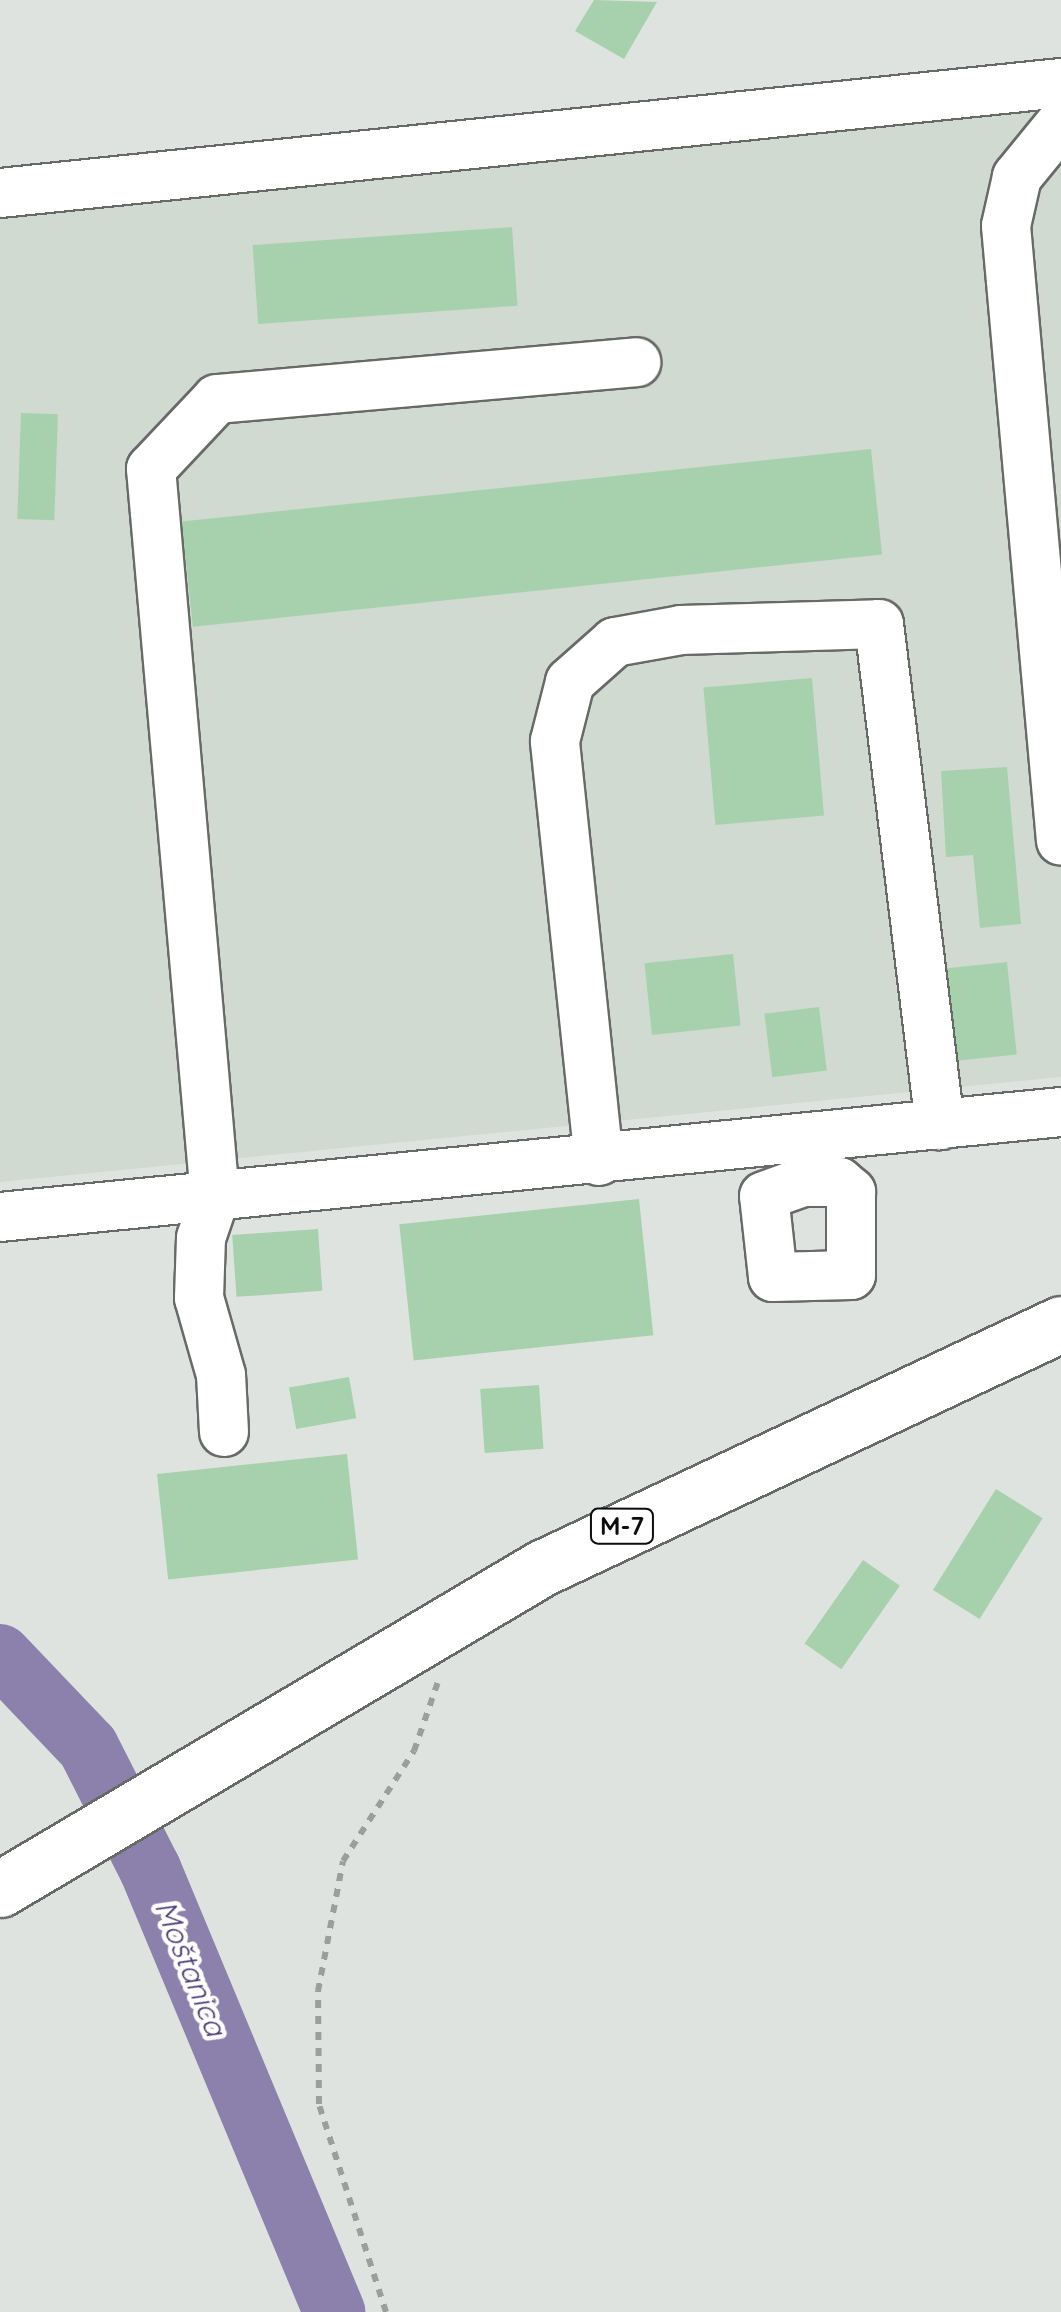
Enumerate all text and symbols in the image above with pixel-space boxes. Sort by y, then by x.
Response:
road number: M-7 [590,1506,654,1546]
water label: Moštanica [148,1895,234,2041]

